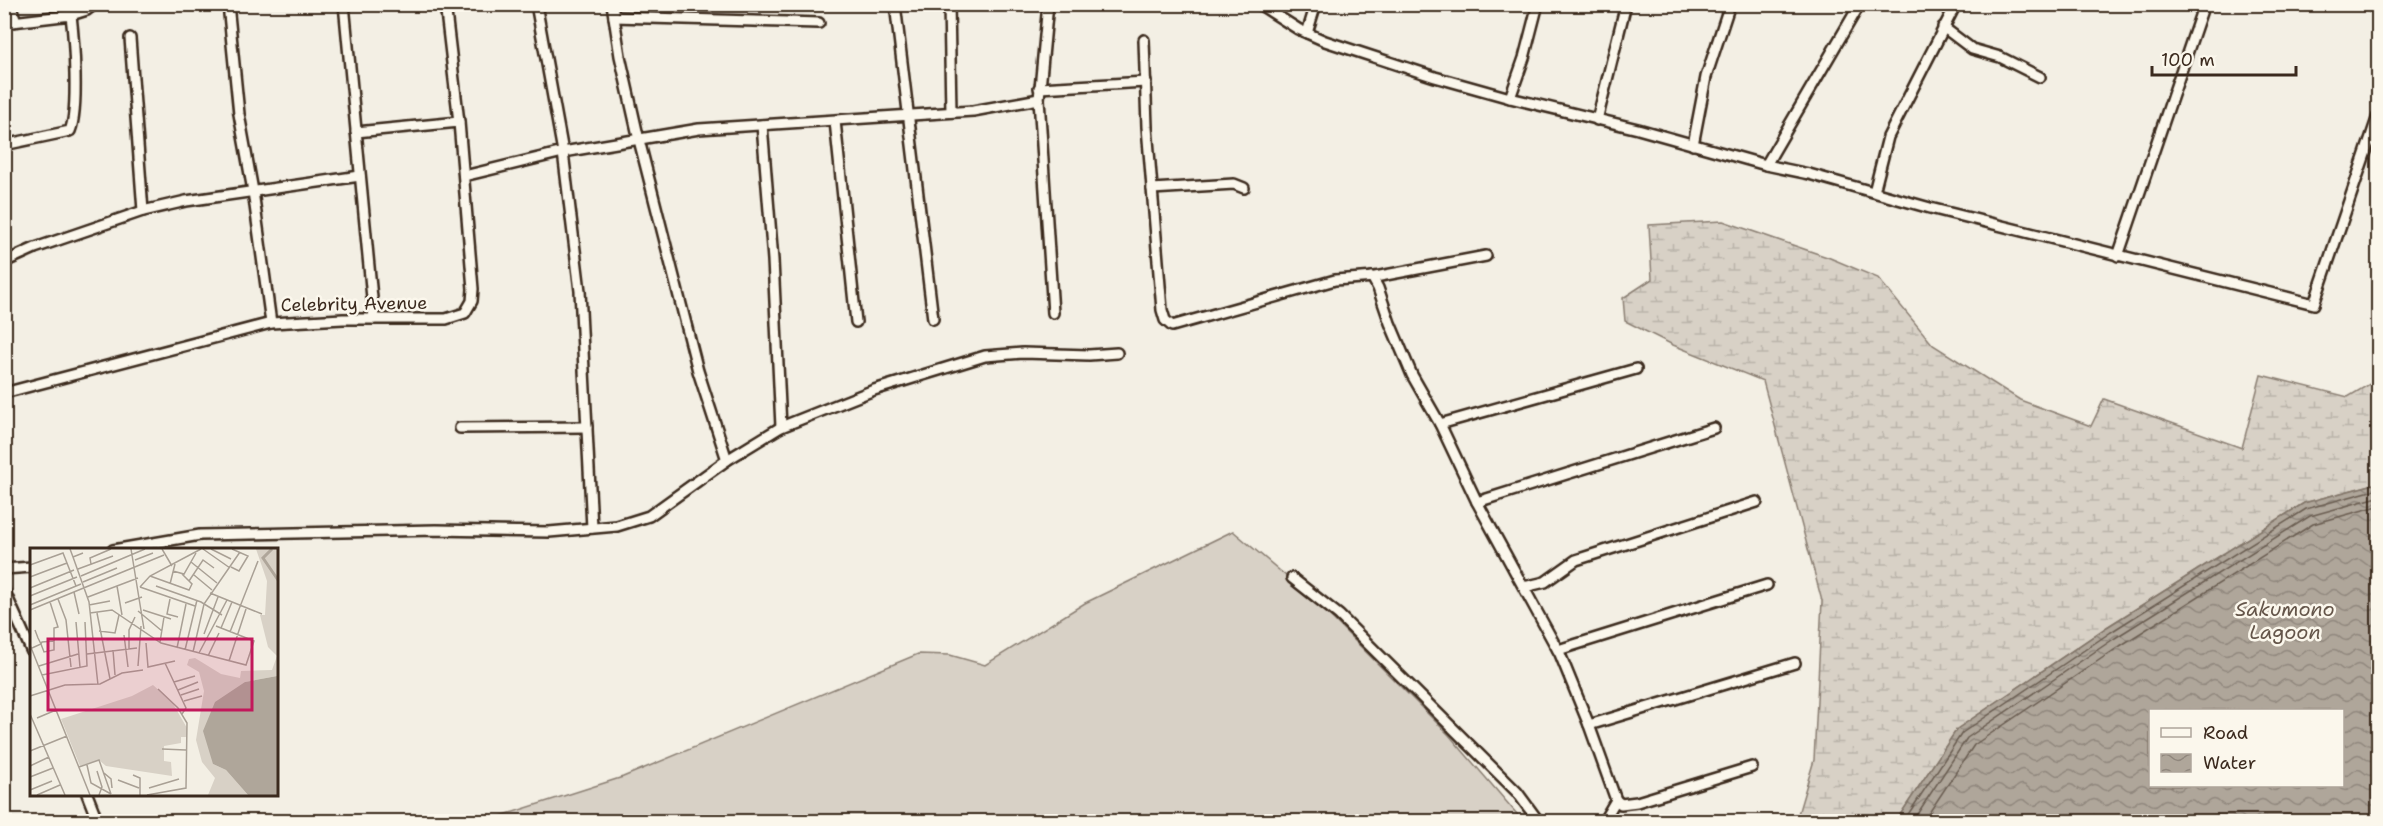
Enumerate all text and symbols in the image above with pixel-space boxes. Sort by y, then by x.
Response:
scale bar [2152,39,2296,77]
text: 100 m [2161,48,2215,72]
street label: Celebrity Avenue [280,291,428,317]
inset map [30,548,278,796]
water label: Sakumono Lagoon [2235,596,2335,645]
legend [2149,709,2344,787]
text: Road [2203,721,2248,745]
text: Water [2203,751,2256,775]

